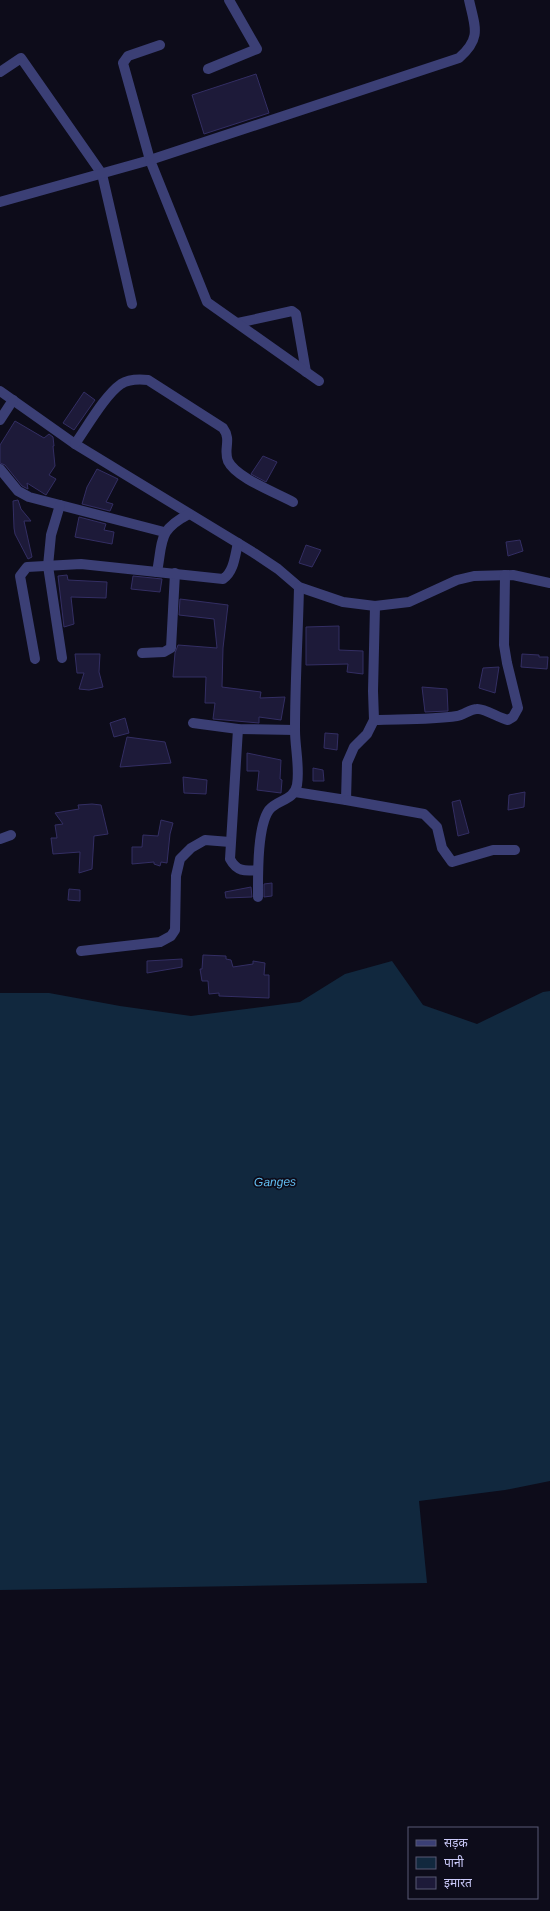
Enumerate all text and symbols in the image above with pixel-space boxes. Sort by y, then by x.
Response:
water label: Ganges [254,1175,296,1189]
legend [408,1827,538,1899]
text: सड़क [444,1836,469,1850]
text: पानी [444,1855,465,1870]
text: इमारत [444,1876,473,1890]

